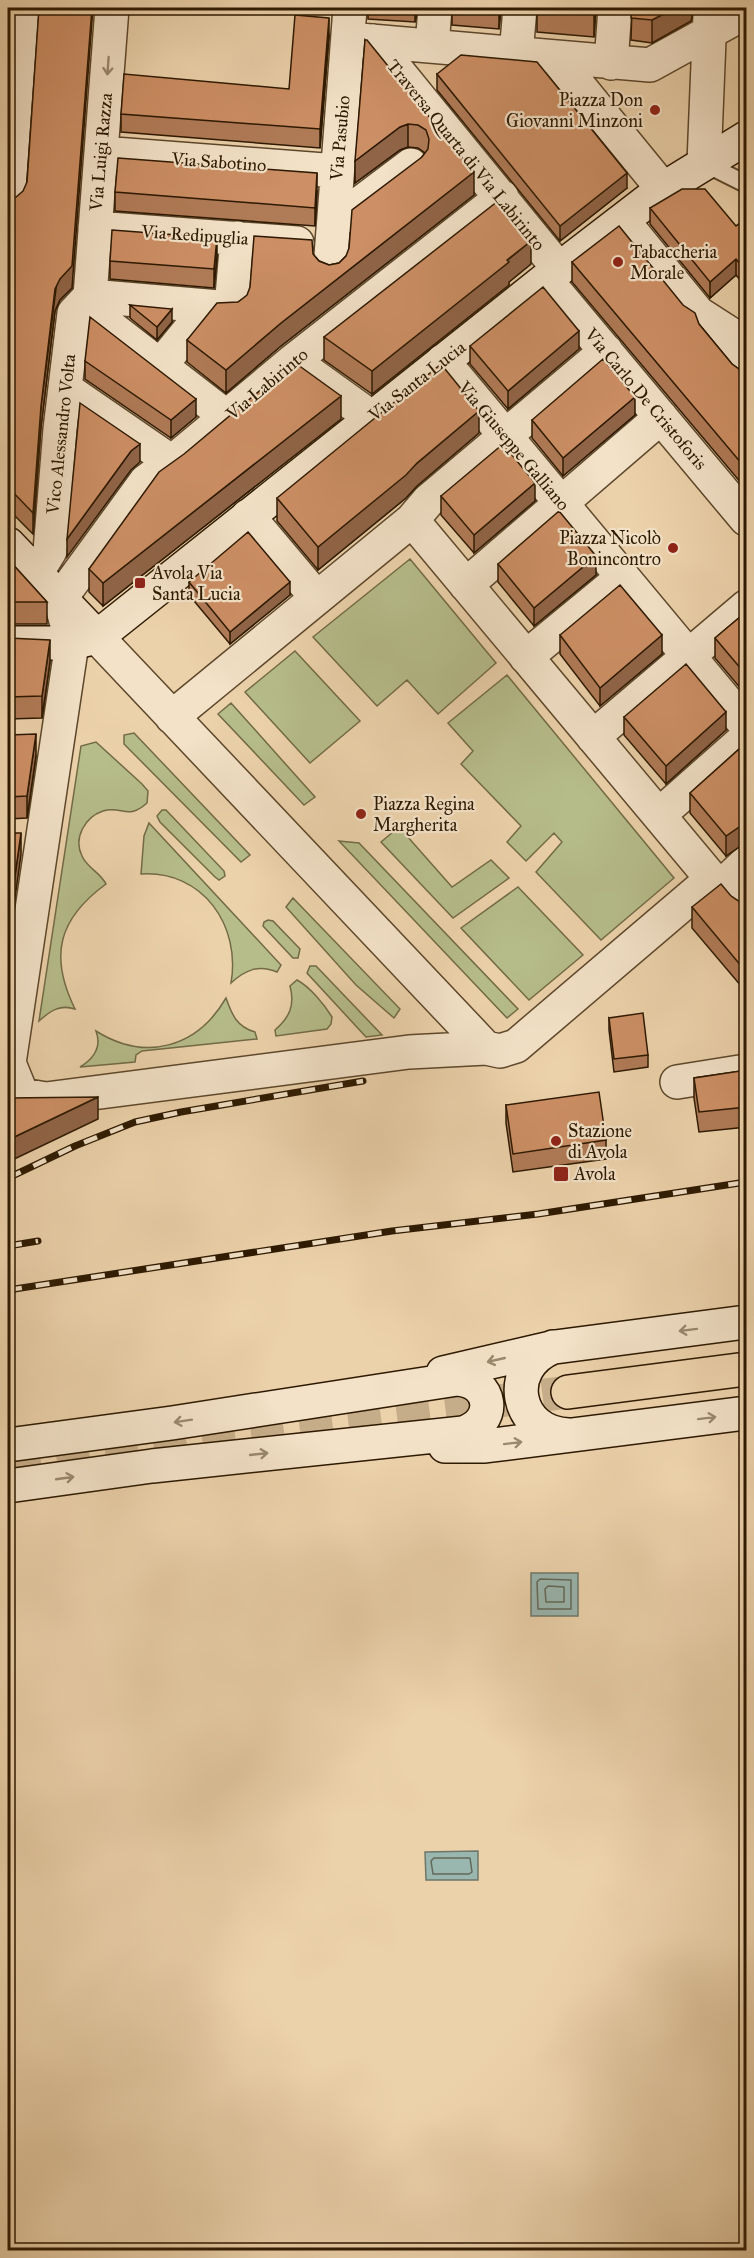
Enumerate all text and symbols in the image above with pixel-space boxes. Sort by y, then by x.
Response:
one-way arrow [102,55,113,75]
street label: Traversa Quarta di Via Labirinto [382,55,550,255]
place label: Piazza Don Giovanni Minzoni [506,89,643,132]
street label: Via Luigi Razza [85,92,118,213]
street label: Via Pasubio [325,94,355,183]
marker: Piazza Don Giovanni Minzoni [648,103,662,117]
street label: Via Sabotino [170,148,267,176]
street label: Via Redipuglia [140,220,250,251]
place label: Tabaccheria Morale [630,241,718,284]
marker: Tabaccheria Morale [611,255,625,269]
street label: Via Carlo De Cristoforis [580,323,712,474]
street label: Via Santa Lucia [363,336,470,426]
street label: Via Labirinto [221,343,313,425]
street label: Vico Alessandro Volta [42,352,80,516]
street label: Via Giuseppe Galliano [453,376,574,515]
place label: Piazza Nicolò Bonincontro [559,527,661,570]
marker: Piazza Nicolò Bonincontro [666,541,680,555]
place label: Avola Via Santa Lucia [151,562,241,605]
marker: Avola Via Santa Lucia [133,576,147,590]
place label: Piazza Regina Margherita [373,793,475,837]
marker: Piazza Regina Margherita [354,807,368,821]
place label: Stazione di Avola [568,1120,632,1163]
marker: Stazione di Avola [549,1134,563,1148]
place label: Avola [573,1163,616,1185]
marker: Avola [552,1165,570,1183]
one-way arrow [679,1324,699,1335]
one-way arrow [487,1355,506,1367]
one-way arrow [696,1413,716,1424]
one-way arrow [174,1416,194,1427]
one-way arrow [503,1437,523,1448]
one-way arrow [249,1449,268,1460]
one-way arrow [55,1472,75,1483]

